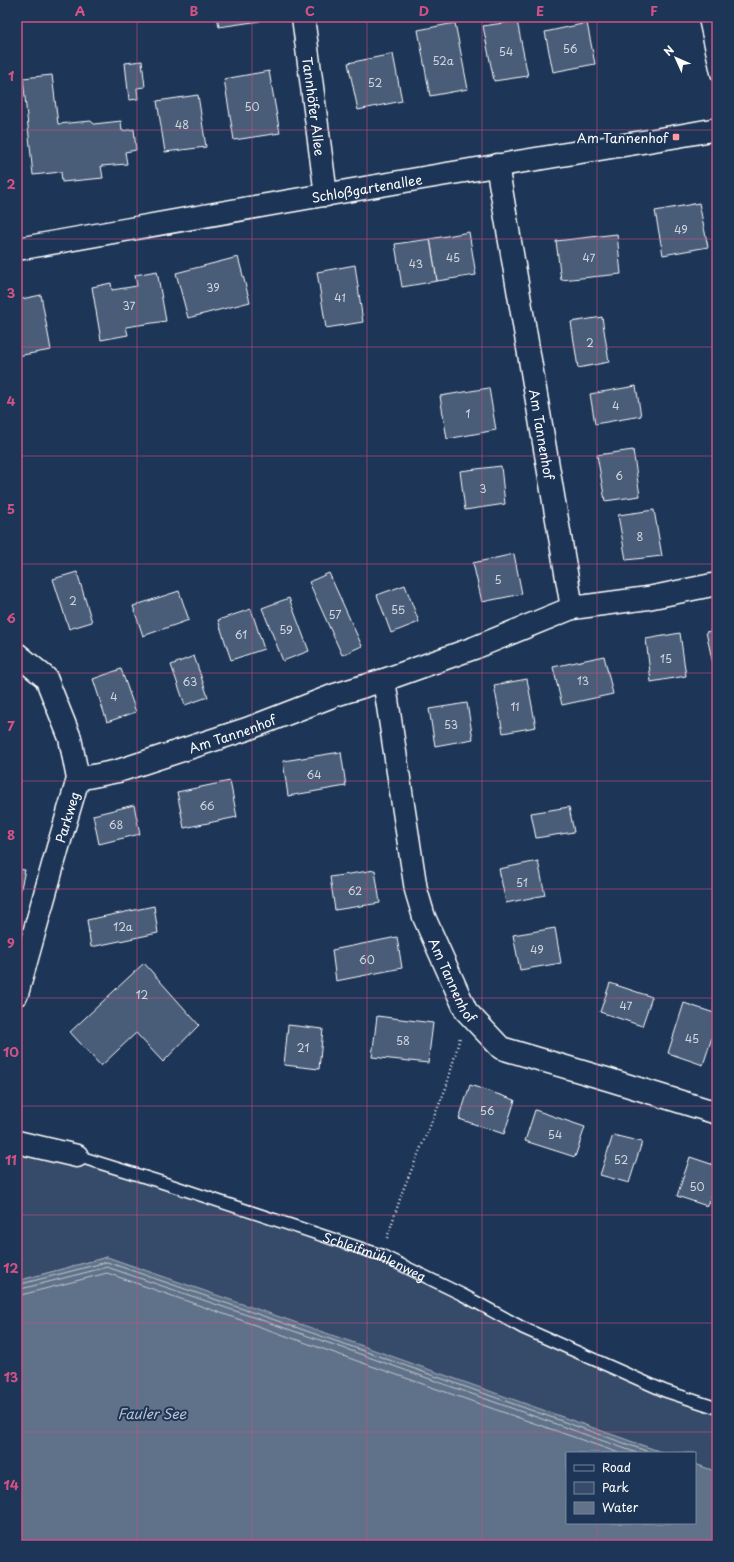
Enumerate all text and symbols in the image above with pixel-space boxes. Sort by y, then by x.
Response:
text: A [75,1,85,20]
text: B [190,1,199,20]
text: C [305,1,315,20]
text: D [419,1,429,20]
text: E [536,1,544,20]
text: F [650,1,658,20]
north arrow [656,38,696,78]
house number: 56 [563,40,578,57]
text: N [659,41,678,60]
house number: 54 [499,43,513,60]
house number: 52a [432,52,454,69]
street label: Tannhöfer Allee [299,56,330,157]
text: 1 [8,66,14,85]
house number: 52 [368,74,382,91]
house number: 50 [244,98,260,115]
house number: 48 [175,116,189,133]
place label: Am Tannenhof [577,128,669,147]
marker: Am Tannenhof [671,132,681,142]
street label: Schloßgartenallee [310,169,424,206]
text: 2 [6,174,16,193]
house number: 49 [674,221,688,238]
house number: 45 [446,249,460,266]
house number: 47 [583,249,596,266]
house number: 43 [409,255,423,272]
house number: 39 [206,279,220,296]
text: 3 [7,283,16,302]
house number: 41 [334,289,346,306]
house number: 37 [123,297,136,314]
house number: 2 [586,334,594,351]
street label: Am Tannenhof [526,388,560,482]
text: 4 [7,391,16,410]
house number: 4 [612,397,620,414]
house number: 1 [466,405,471,422]
house number: 6 [615,467,623,484]
house number: 3 [479,480,487,497]
text: 5 [7,499,15,518]
house number: 8 [637,528,644,545]
house number: 5 [494,571,502,588]
house number: 2 [69,592,77,609]
house number: 55 [391,601,405,618]
house number: 57 [328,606,342,623]
text: 6 [6,608,16,627]
house number: 59 [279,621,293,638]
house number: 61 [235,626,247,643]
house number: 15 [660,650,672,667]
house number: 13 [577,672,589,689]
house number: 63 [183,673,197,690]
house number: 4 [110,688,118,705]
house number: 11 [510,698,520,715]
street label: Am Tannenhof [186,709,279,757]
text: 7 [7,716,15,735]
house number: 53 [444,716,458,733]
house number: 64 [307,766,321,783]
street label: Parkweg [50,789,84,845]
house number: 66 [199,797,215,814]
house number: 68 [109,816,123,833]
text: 8 [7,825,15,844]
house number: 51 [516,874,528,891]
house number: 62 [348,882,362,899]
house number: 12a [113,918,133,935]
text: 9 [7,933,15,952]
street label: Am Tannenhof [425,935,482,1027]
house number: 49 [530,941,544,958]
house number: 60 [359,951,375,968]
house number: 12 [136,986,149,1003]
house number: 47 [620,997,633,1014]
house number: 45 [685,1030,699,1047]
house number: 58 [396,1032,410,1049]
house number: 21 [297,1039,309,1056]
text: 10 [3,1042,19,1061]
house number: 56 [480,1102,495,1119]
house number: 54 [548,1126,562,1143]
text: 11 [5,1150,17,1169]
house number: 52 [614,1151,628,1168]
house number: 50 [689,1178,705,1195]
street label: Schleifmühlenweg [320,1227,430,1285]
text: 12 [3,1258,19,1277]
text: 13 [4,1367,19,1386]
water label: Fauler See [118,1403,188,1424]
legend [566,1452,696,1524]
text: Road [602,1458,631,1476]
text: 14 [3,1475,19,1494]
text: Park [602,1478,629,1496]
text: Water [602,1498,639,1516]

